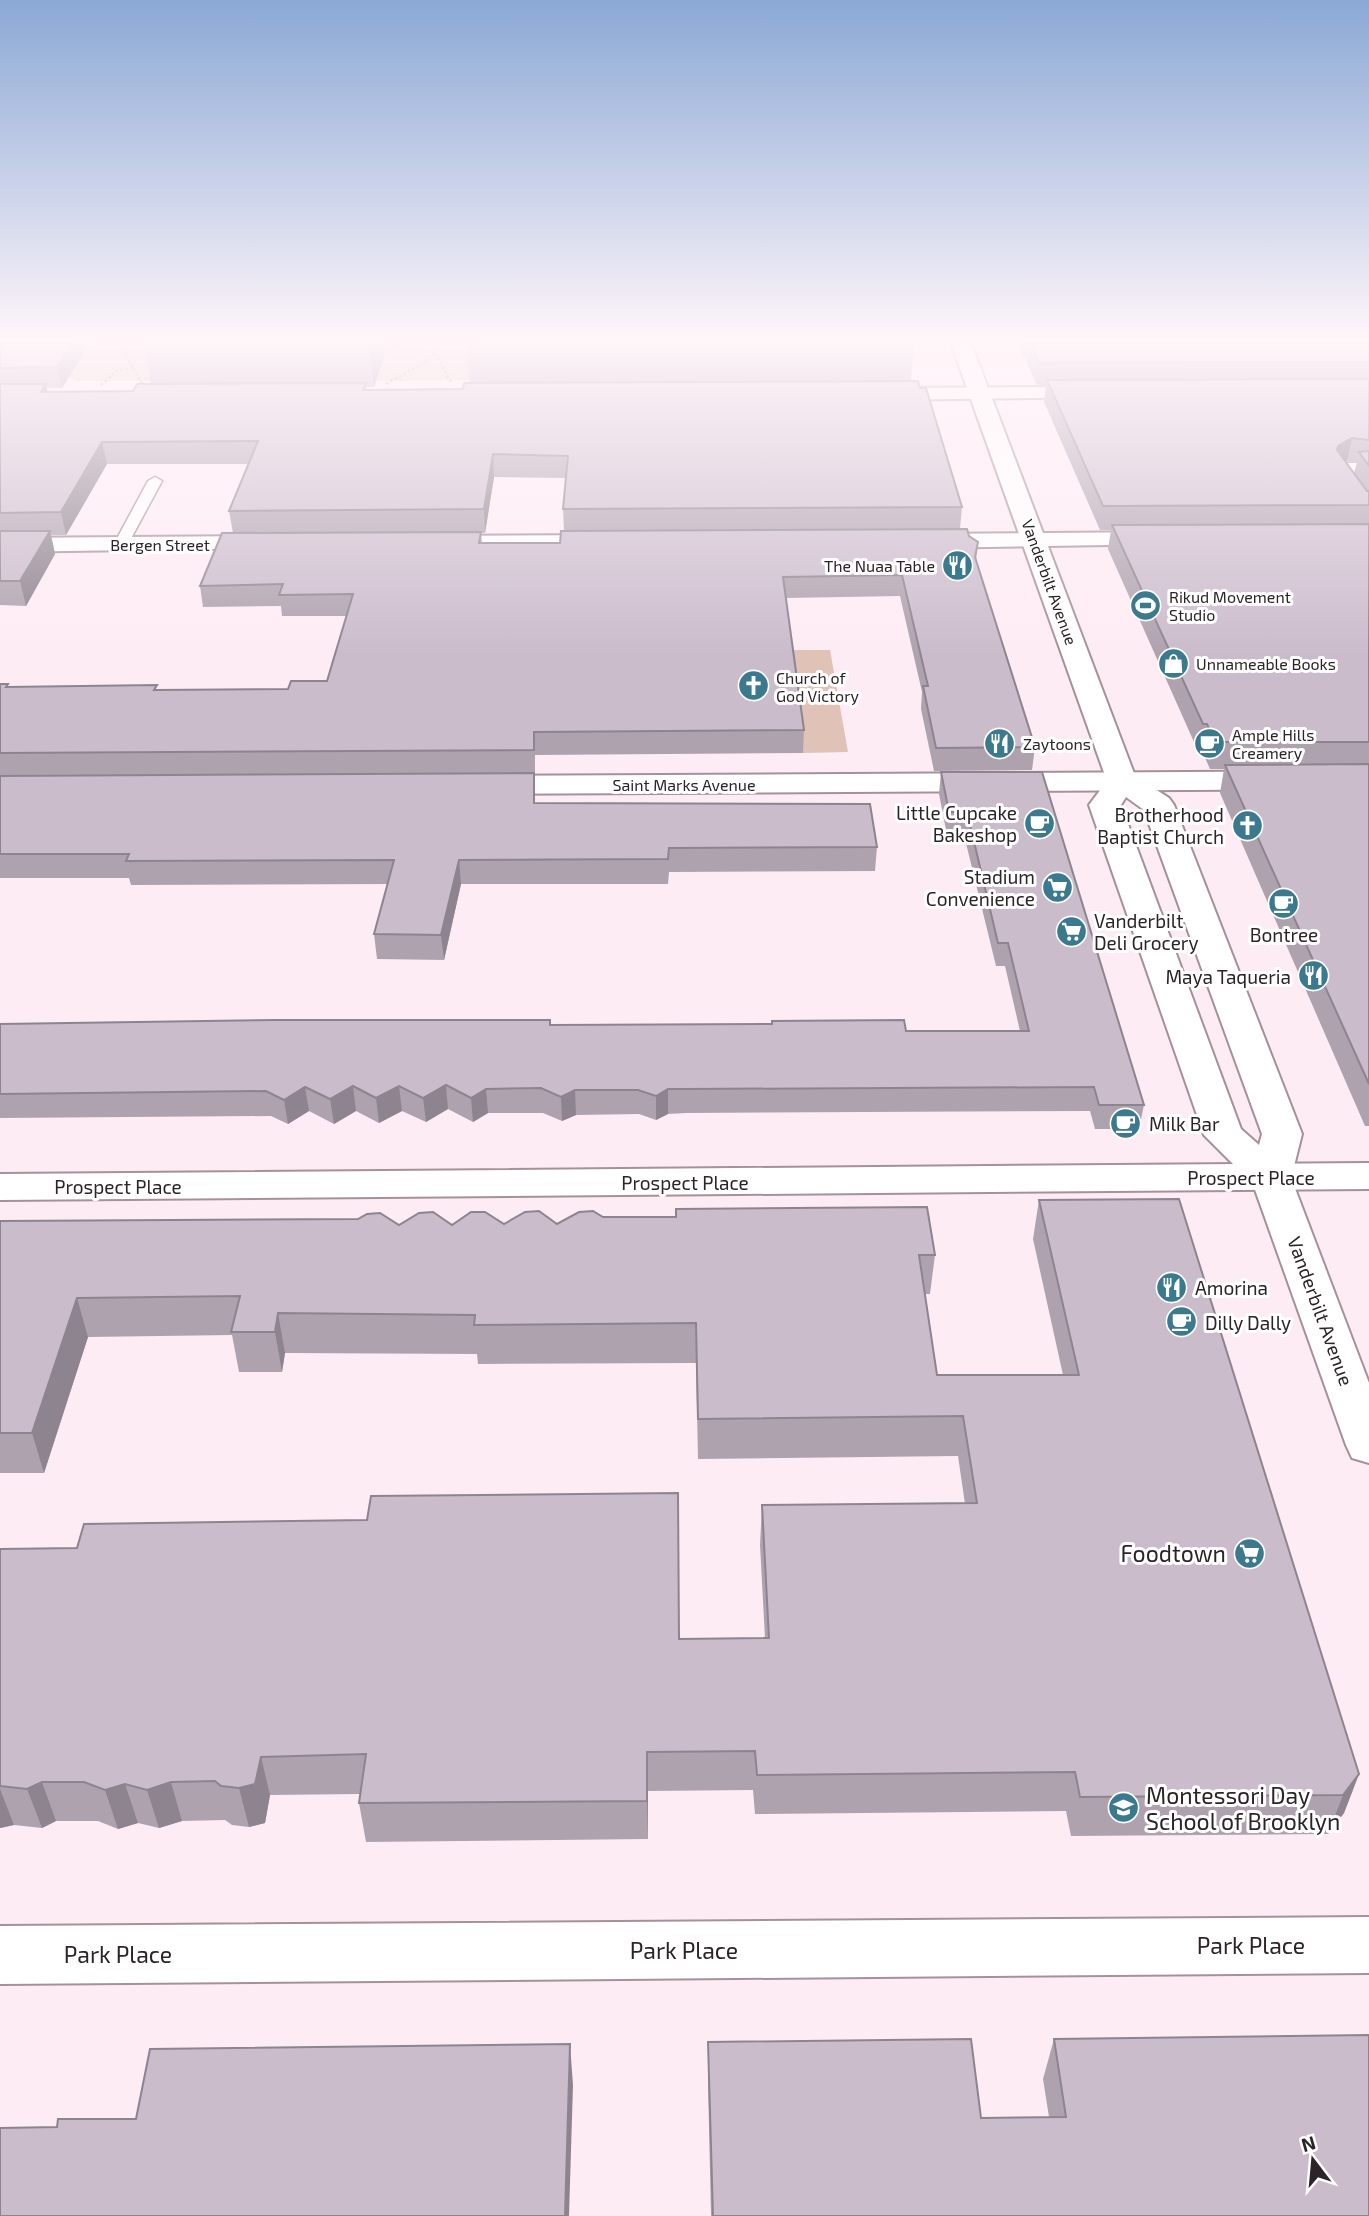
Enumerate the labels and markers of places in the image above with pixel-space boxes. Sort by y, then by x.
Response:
restaurant icon: The Nuaa Table [941,548,975,582]
place label: The Nuaa Table [824,556,935,575]
place label: Rikud Movement Studio [1169,587,1291,624]
sports icon: Rikud Movement Studio [1129,588,1163,622]
shop icon: Unnameable Books [1156,646,1190,680]
place label: Unnameable Books [1196,654,1336,673]
place label: Church of God Victory [776,668,860,705]
church icon: Church of God Victory [736,669,770,703]
place label: Ample Hills Creamery [1232,725,1314,762]
restaurant icon: Zaytoons [983,726,1017,760]
cafe icon: Ample Hills Creamery [1192,726,1226,760]
place label: Zaytoons [1023,734,1091,753]
place label: Little Cupcake Bakeshop [896,801,1017,846]
place label: Brotherhood Baptist Church [1097,803,1224,848]
cafe icon: Little Cupcake Bakeshop [1023,806,1057,840]
church icon: Brotherhood Baptist Church [1230,808,1264,842]
place label: Stadium Convenience [926,865,1035,910]
supermarket icon: Stadium Convenience [1041,870,1075,904]
cafe icon: Bontree [1267,886,1301,920]
place label: Vanderbilt Deli Grocery [1094,909,1199,954]
supermarket icon: Vanderbilt Deli Grocery [1054,914,1088,948]
place label: Bontree [1250,923,1318,946]
restaurant icon: Maya Taqueria [1297,959,1331,993]
place label: Maya Taqueria [1165,965,1291,988]
cafe icon: Milk Bar [1109,1106,1143,1140]
place label: Milk Bar [1149,1112,1220,1135]
restaurant icon: Amorina [1155,1270,1189,1304]
place label: Amorina [1195,1276,1268,1299]
cafe icon: Dilly Dally [1165,1305,1199,1339]
place label: Dilly Dally [1205,1311,1291,1334]
supermarket icon: Foodtown [1232,1536,1266,1570]
place label: Foodtown [1121,1539,1226,1567]
place label: Montessori Day School of Brooklyn [1146,1781,1340,1835]
school or university icon: Montessori Day School of Brooklyn [1106,1791,1140,1825]

